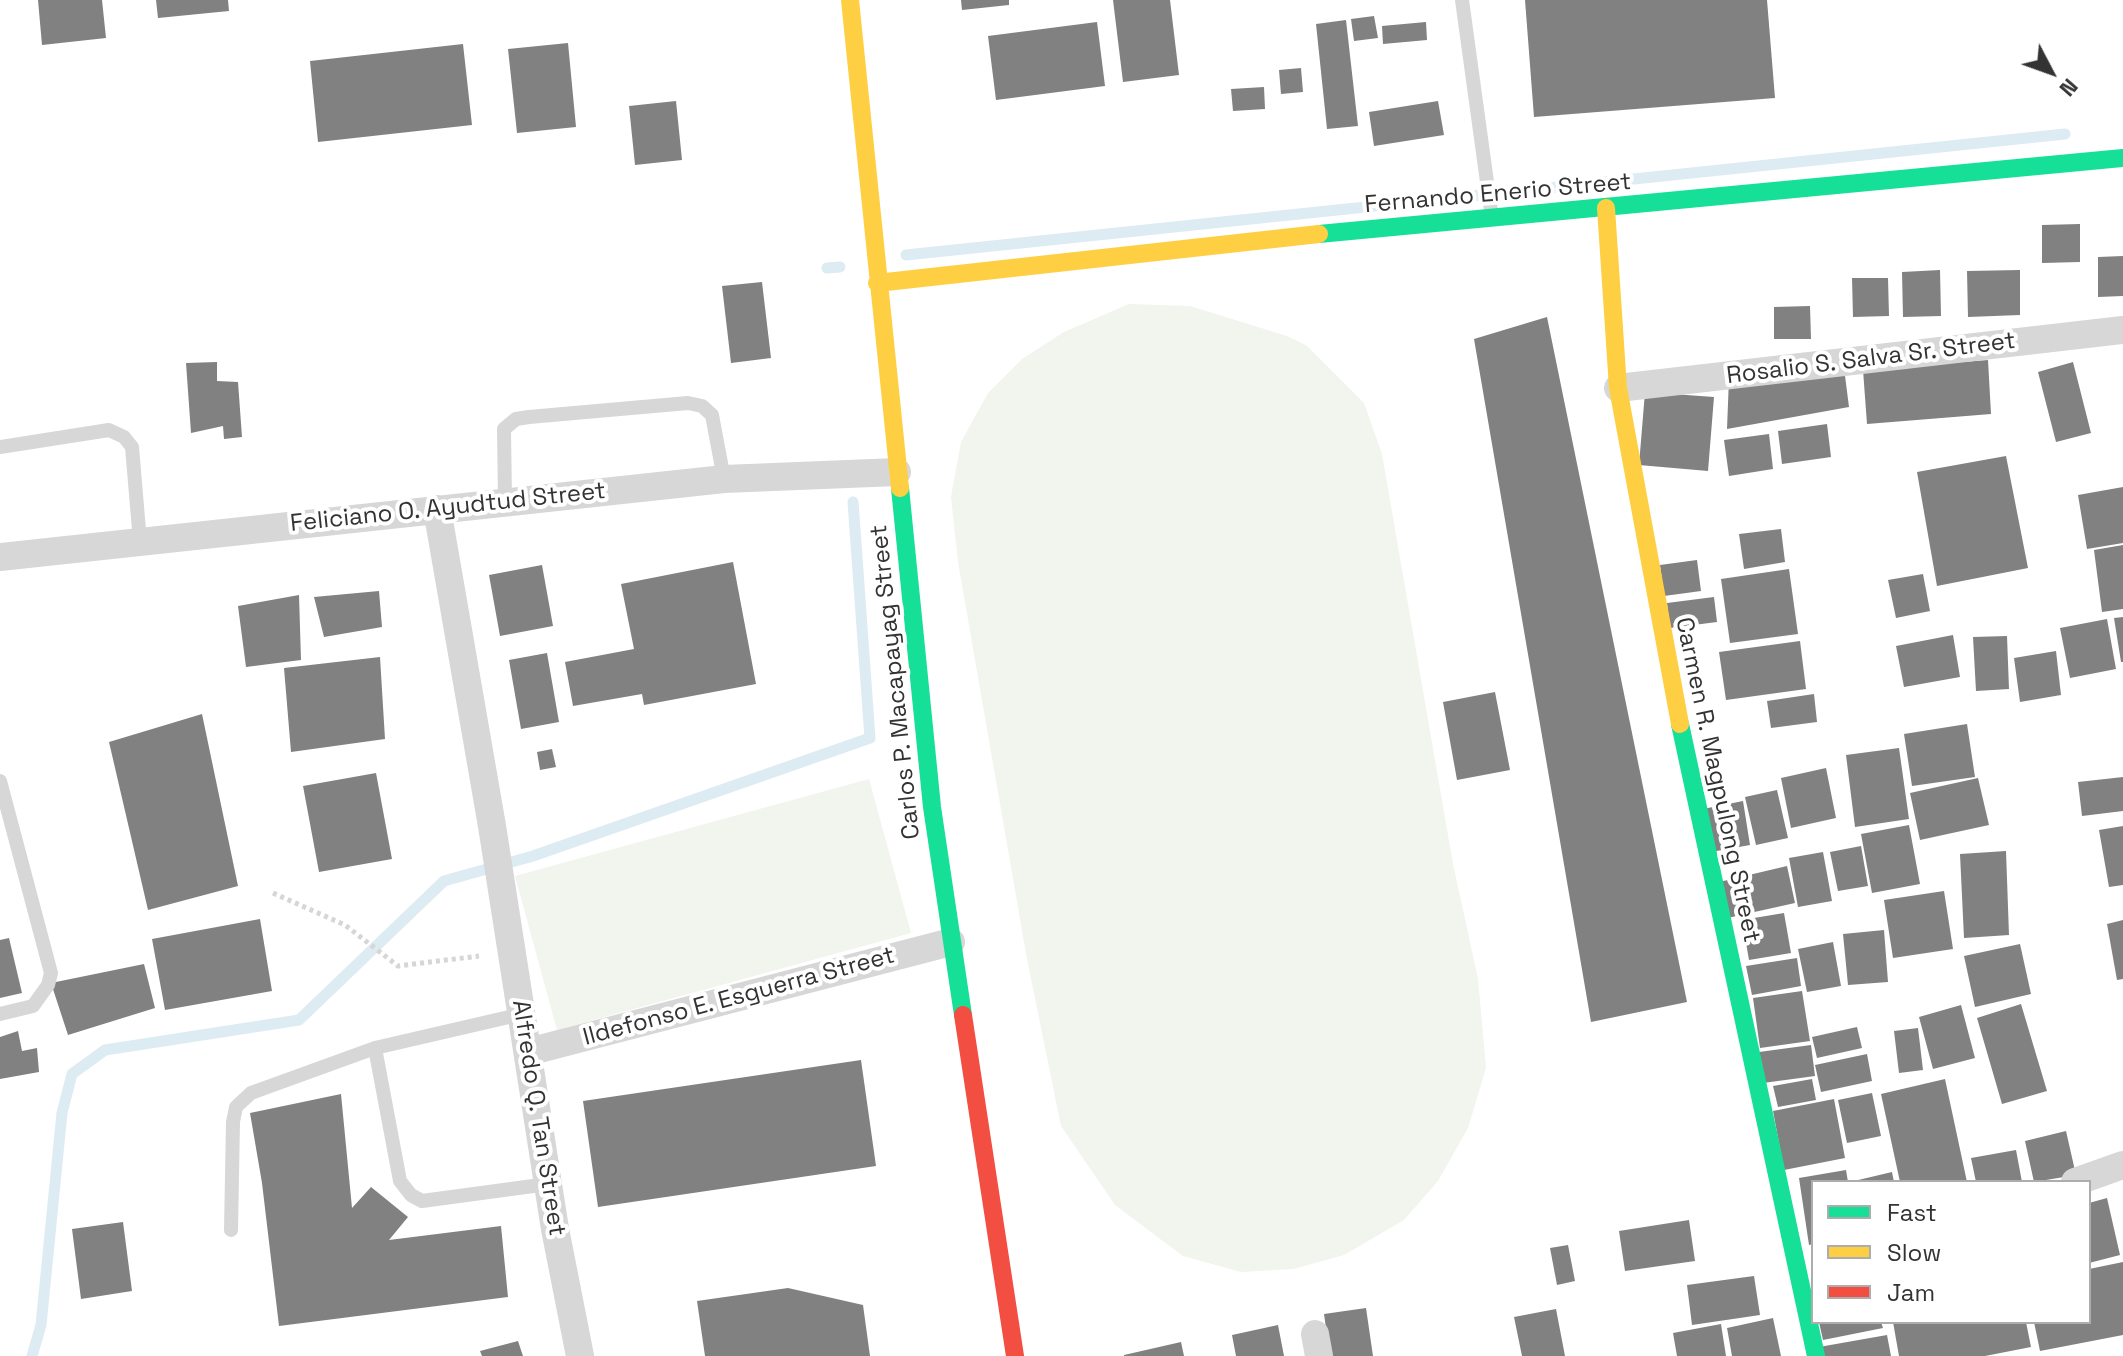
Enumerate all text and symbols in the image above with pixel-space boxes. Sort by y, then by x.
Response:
north arrow [2011,32,2091,112]
text: N [2054,73,2085,102]
street label: Fernando Enerio Street [1364,168,1632,220]
street label: Rosalio S. Salva Sr. Street [1725,327,2017,391]
street label: Feliciano O. Ayudtud Street [289,477,607,539]
street label: Carlos P. Macapayag Street [865,523,927,841]
street label: Carmen R. Magpulong Street [1668,615,1766,945]
street label: Ildefonso E. Esguerra Street [580,942,898,1052]
street label: Alfredo Q. Tan Street [505,998,571,1238]
legend [1811,1180,2091,1324]
text: Fast [1887,1197,1937,1228]
text: Slow [1887,1237,1941,1268]
text: Jam [1887,1277,1935,1308]

